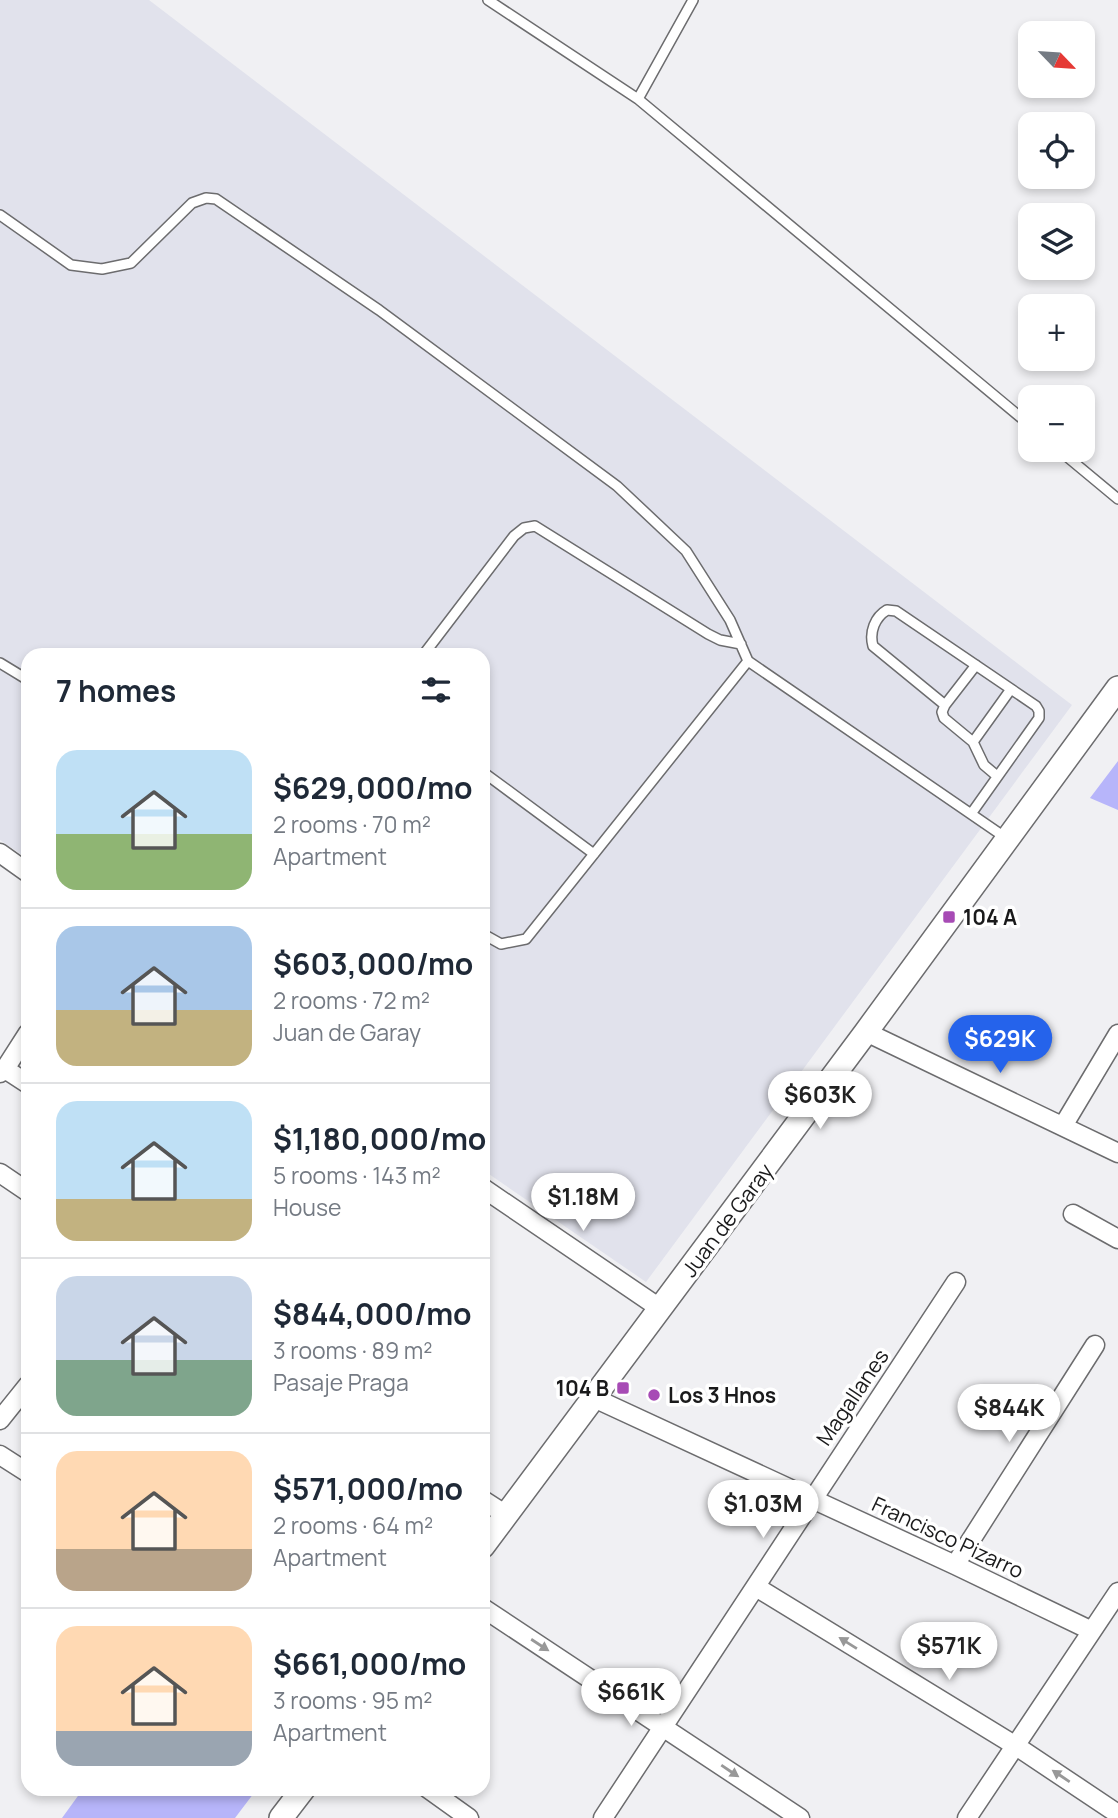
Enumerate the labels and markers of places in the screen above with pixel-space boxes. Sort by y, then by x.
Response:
place label: 104 A [963,903,1017,931]
marker: 104 A [941,909,957,925]
pin: $629K [951,1016,1049,1075]
pin: $603K [771,1072,869,1131]
pin: $1.18M [526,1174,640,1233]
place label: 104 B [556,1374,609,1402]
marker: 104 B [615,1380,631,1396]
place label: Los 3 Hnos [668,1381,776,1409]
pin: $844K [960,1384,1058,1444]
marker: Los 3 Hnos [646,1387,662,1403]
pin: $1.03M [706,1480,820,1540]
pin: $571K [900,1622,998,1682]
pin: $661K [582,1668,680,1728]

